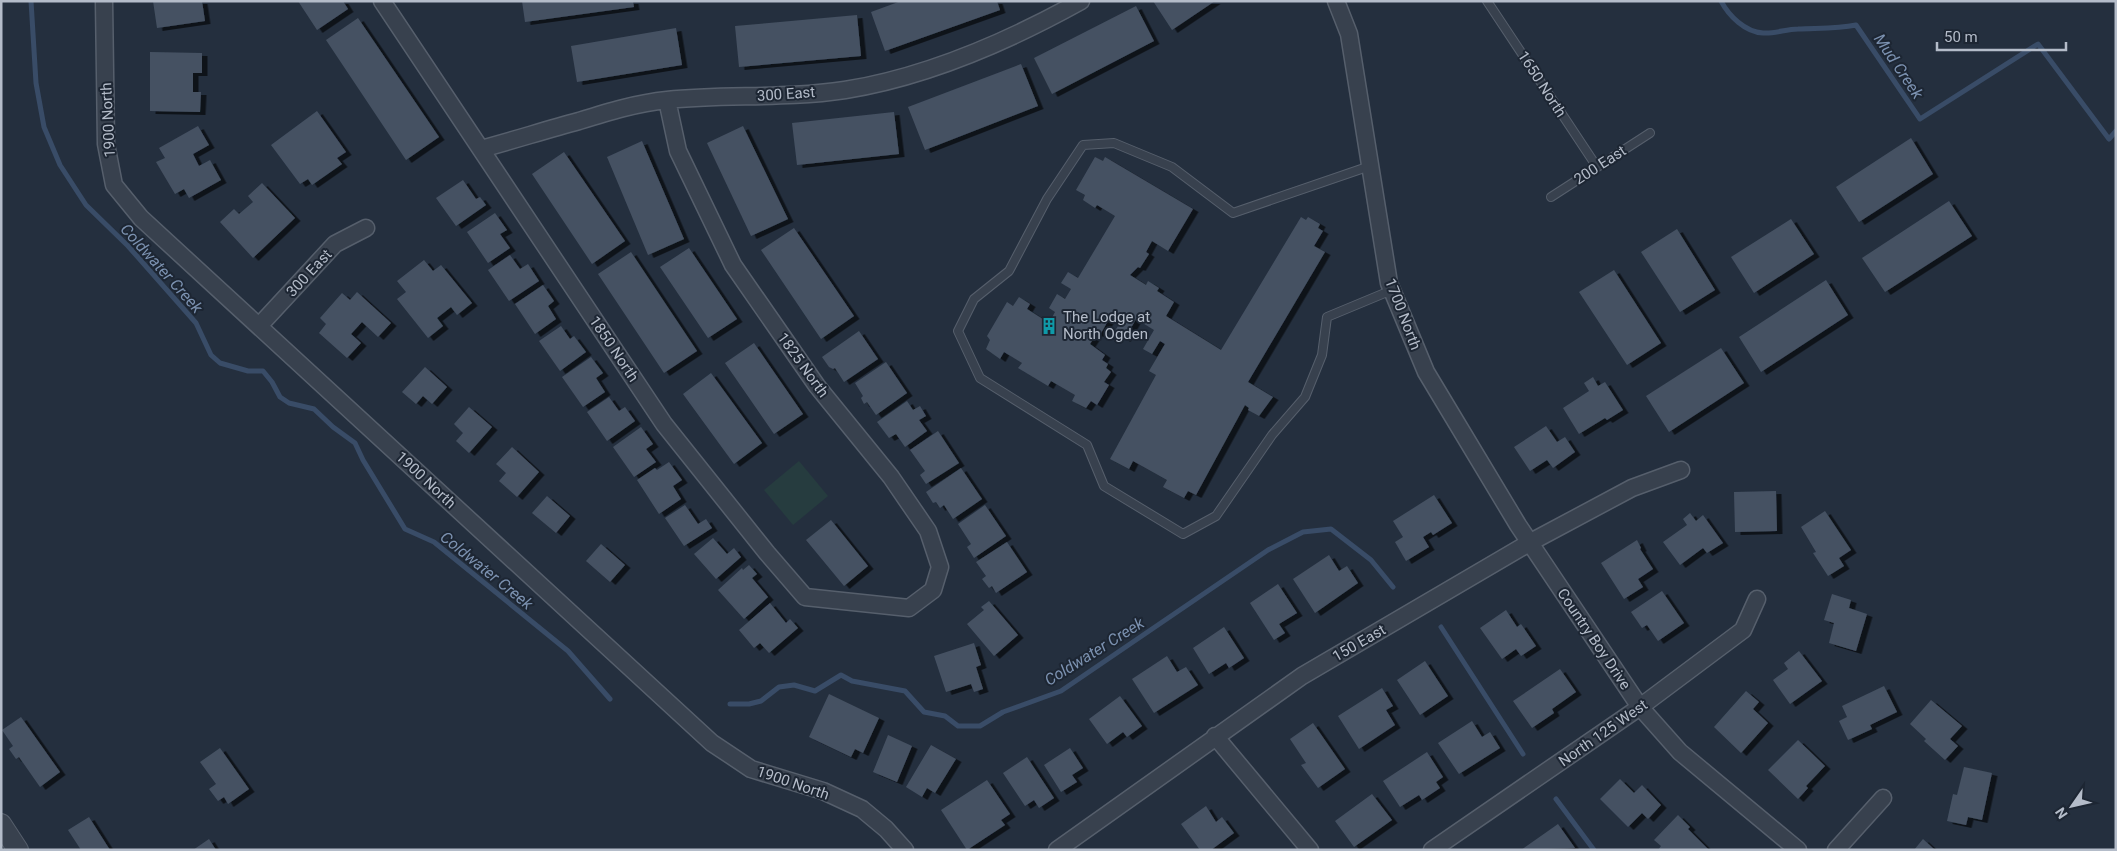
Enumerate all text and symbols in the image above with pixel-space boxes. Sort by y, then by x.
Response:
scale bar [1937,20,2066,52]
text: 50 m [1944,28,1978,46]
water label: Mud Creek [1870,30,1928,103]
street label: 1650 North [1514,48,1570,120]
street label: 1900 North [97,82,119,158]
street label: 300 East [756,83,816,105]
street label: 200 East [1571,142,1629,188]
water label: Coldwater Creek [117,220,207,318]
street label: 300 East [283,245,336,300]
street label: 1700 North [1381,276,1425,352]
place label: The Lodge at North Ogden [1063,308,1150,343]
street label: 1850 North [585,313,643,385]
building icon: The Lodge at North Ogden [1039,316,1059,336]
street label: 1825 North [774,329,832,401]
street label: 1900 North [392,448,460,512]
water label: Coldwater Creek [437,527,538,614]
street label: Country Boy Drive [1554,585,1635,693]
water label: Coldwater Creek [1041,613,1148,690]
street label: 150 East [1329,621,1389,665]
street label: North 125 West [1555,696,1651,770]
street label: 1900 North [754,762,832,804]
north arrow [2047,781,2097,831]
text: N [2052,805,2071,822]

